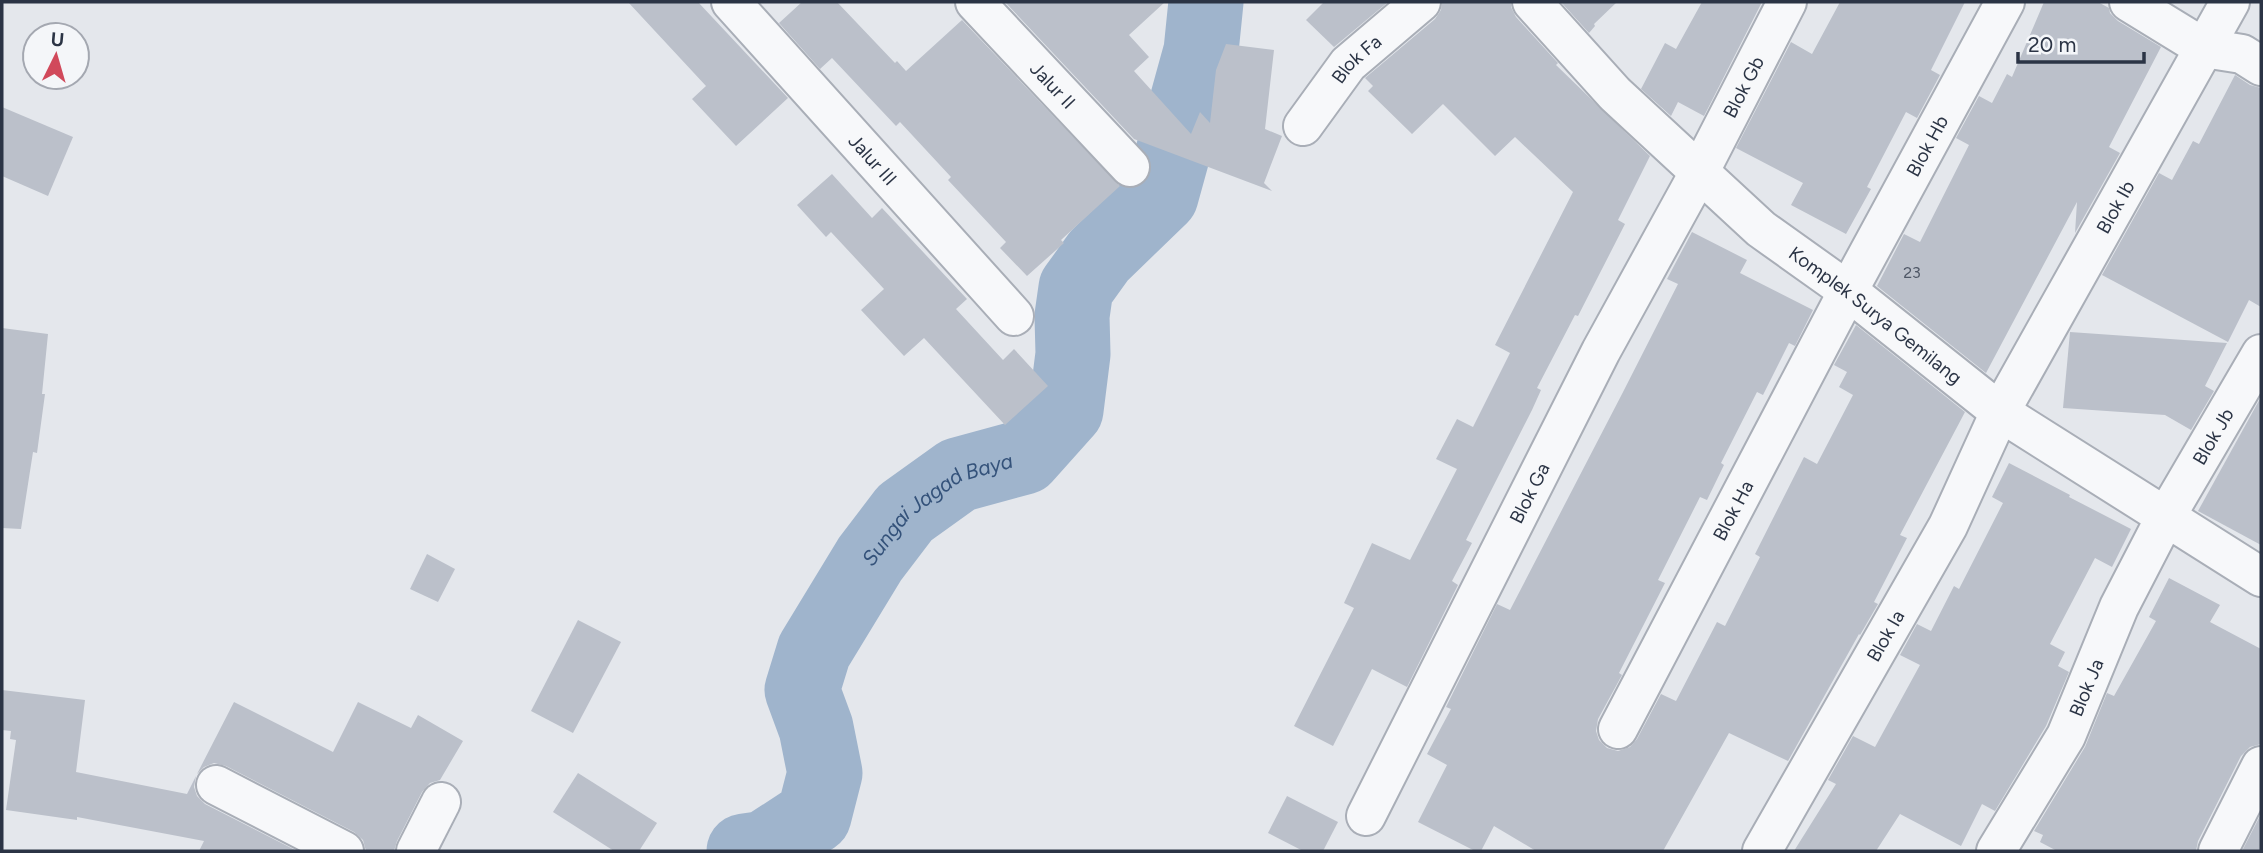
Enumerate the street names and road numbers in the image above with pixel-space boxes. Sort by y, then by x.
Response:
street label: Blok Fa [1327,30,1386,88]
street label: Blok Gb [1718,52,1769,122]
street label: Jalur II [1025,57,1080,114]
street label: Blok Hb [1901,111,1953,181]
street label: Jalur III [844,129,901,190]
street label: Blok Ib [2092,177,2140,238]
street label: Komplek Surya Gemilang [1784,242,1966,389]
street label: Blok Jb [2188,404,2239,469]
street label: Blok Ga [1505,459,1555,527]
street label: Blok Ha [1708,477,1759,545]
street label: Blok Ia [1862,606,1909,666]
street label: Blok Ja [2064,656,2108,720]

